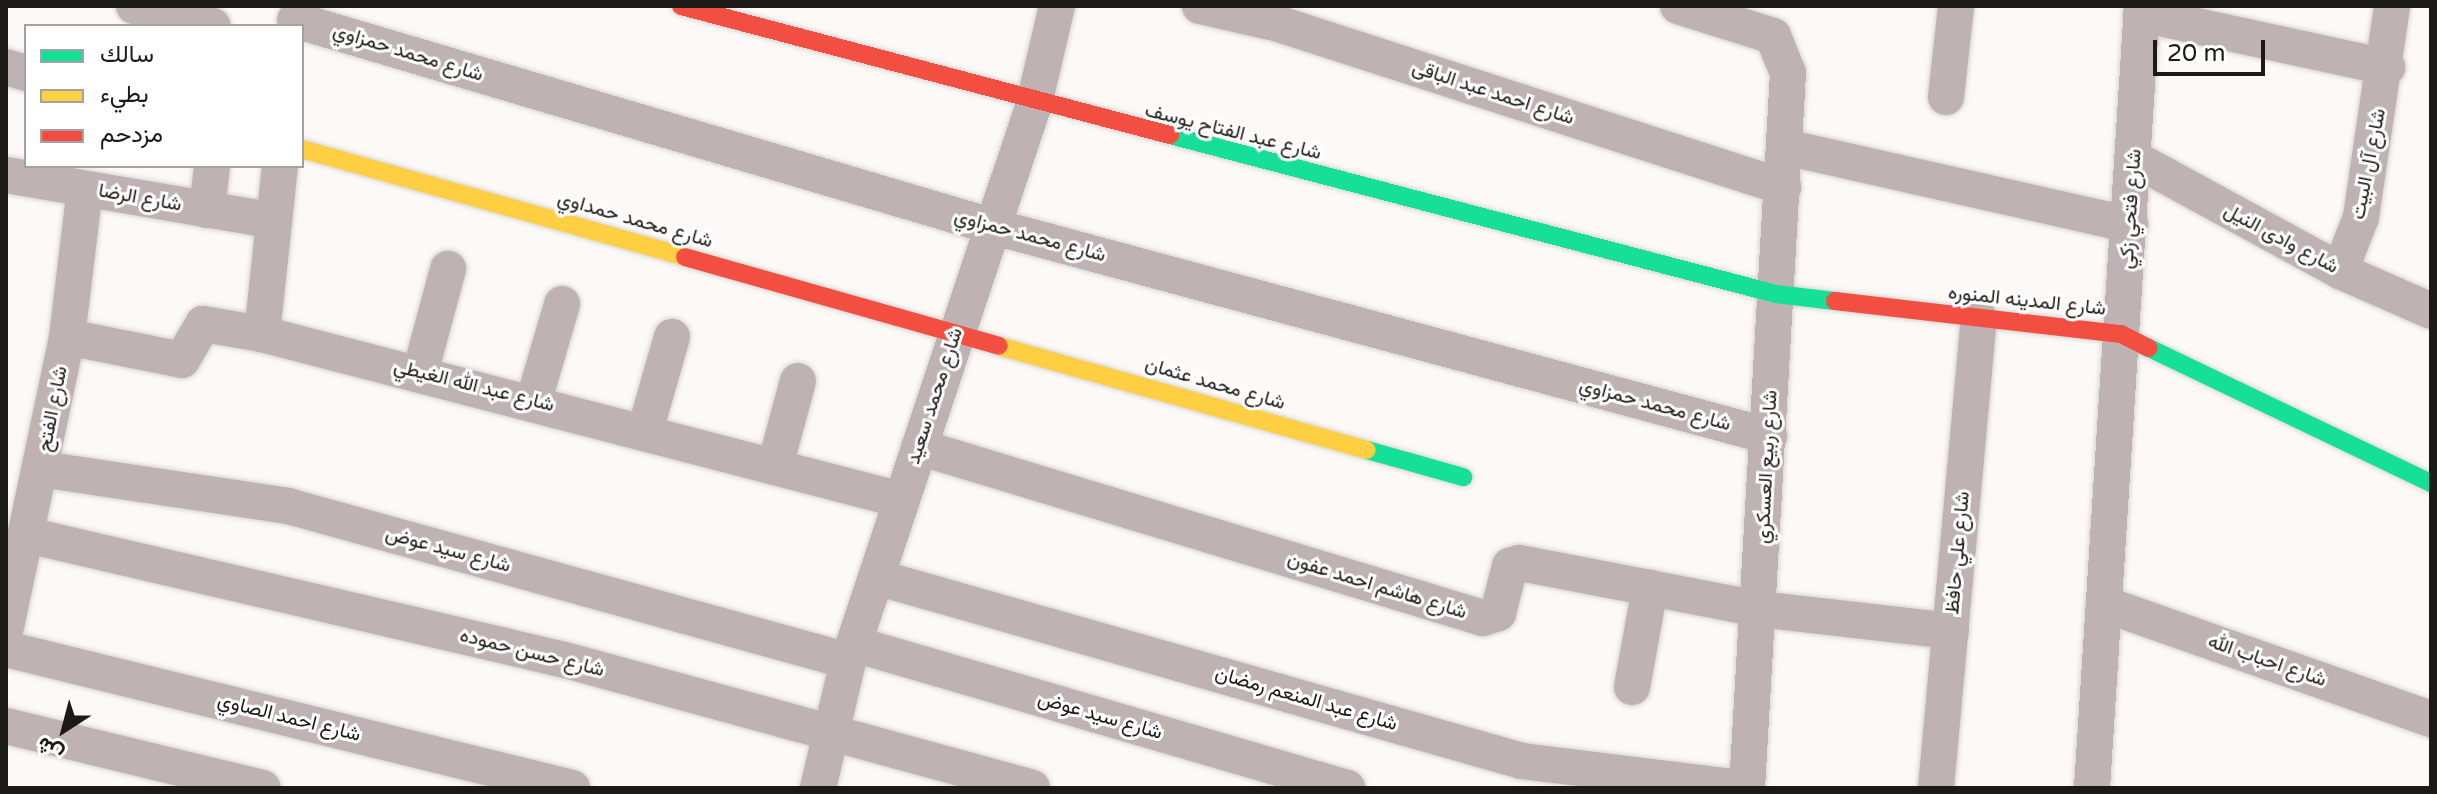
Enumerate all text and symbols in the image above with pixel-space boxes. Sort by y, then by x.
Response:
street label: شارع محمد حمزاوي [330,19,486,87]
legend [24,24,304,168]
scale bar [2157,24,2269,74]
text: 20 m [2167,39,2225,68]
text: سالك [100,40,154,69]
street label: شارع احمد عبد الباقى [1409,56,1577,130]
text: بطيء [100,80,149,109]
street label: شارع عبد الفتاح يوسف [1142,98,1324,166]
street label: شارع آل البيت [2346,106,2392,222]
text: مزدحم [100,120,163,149]
street label: شارع فتحي زكي [2115,148,2147,270]
street label: شارع الرضا [97,179,183,217]
street label: شارع محمد حمداوي [555,186,715,254]
street label: شارع وادى النيل [2220,199,2342,279]
street label: شارع محمد حمزاوي [952,204,1108,268]
street label: شارع المدينه المنوره [1947,281,2107,321]
street label: شارع محمد سعيد [902,325,968,467]
street label: شارع محمد عثمان [1142,353,1288,415]
street label: شارع عبد الله الغيطي [391,354,557,418]
street label: شارع الفتح [33,364,73,454]
street label: شارع محمد حمزاوي [1577,373,1733,437]
street label: شارع ربيع العسكري [1751,389,1783,545]
street label: شارع علي حافظ [1941,490,1975,616]
street label: شارع سيد عوض [383,522,513,578]
street label: شارع هاشم احمد عفون [1284,547,1470,625]
street label: شارع حسن حموده [457,623,607,683]
street label: شارع احباب الله [2205,630,2329,692]
street label: شارع عبد المنعم رمضان [1212,661,1400,737]
street label: شارع سيد عوض [1035,687,1165,745]
street label: شارع احمد الصاوي [215,689,363,747]
north arrow [24,690,104,770]
text: ش [32,731,68,768]

